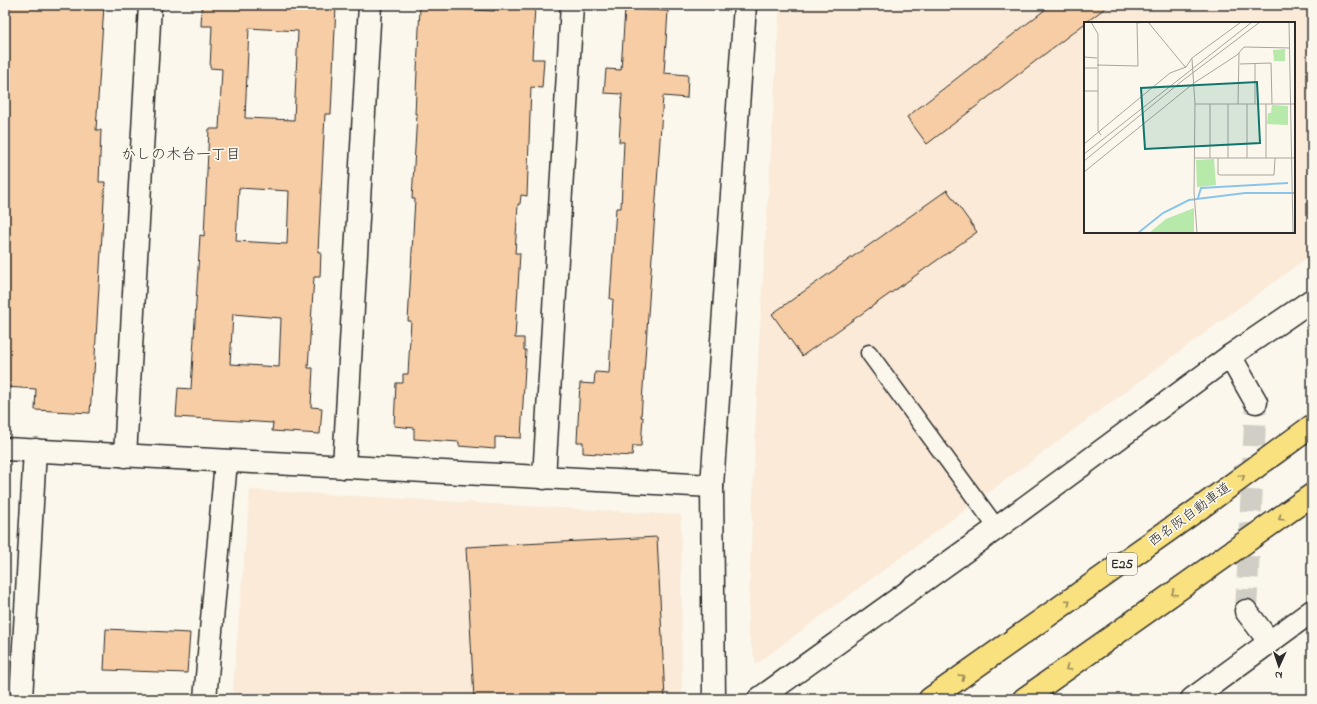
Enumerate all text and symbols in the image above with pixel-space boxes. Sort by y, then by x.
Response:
inset map [1084,22,1295,233]
district label: かしの木台一丁目 [121,144,241,166]
one-way arrow [1238,475,1245,482]
street label: 西名阪自動車道 [1144,478,1236,552]
one-way arrow [1278,513,1285,520]
road number: E25 [1107,553,1137,575]
one-way arrow [1172,588,1179,595]
one-way arrow [1064,599,1071,607]
north arrow [1259,646,1299,686]
one-way arrow [1065,663,1072,671]
text: N [1274,667,1283,683]
one-way arrow [957,674,964,681]

